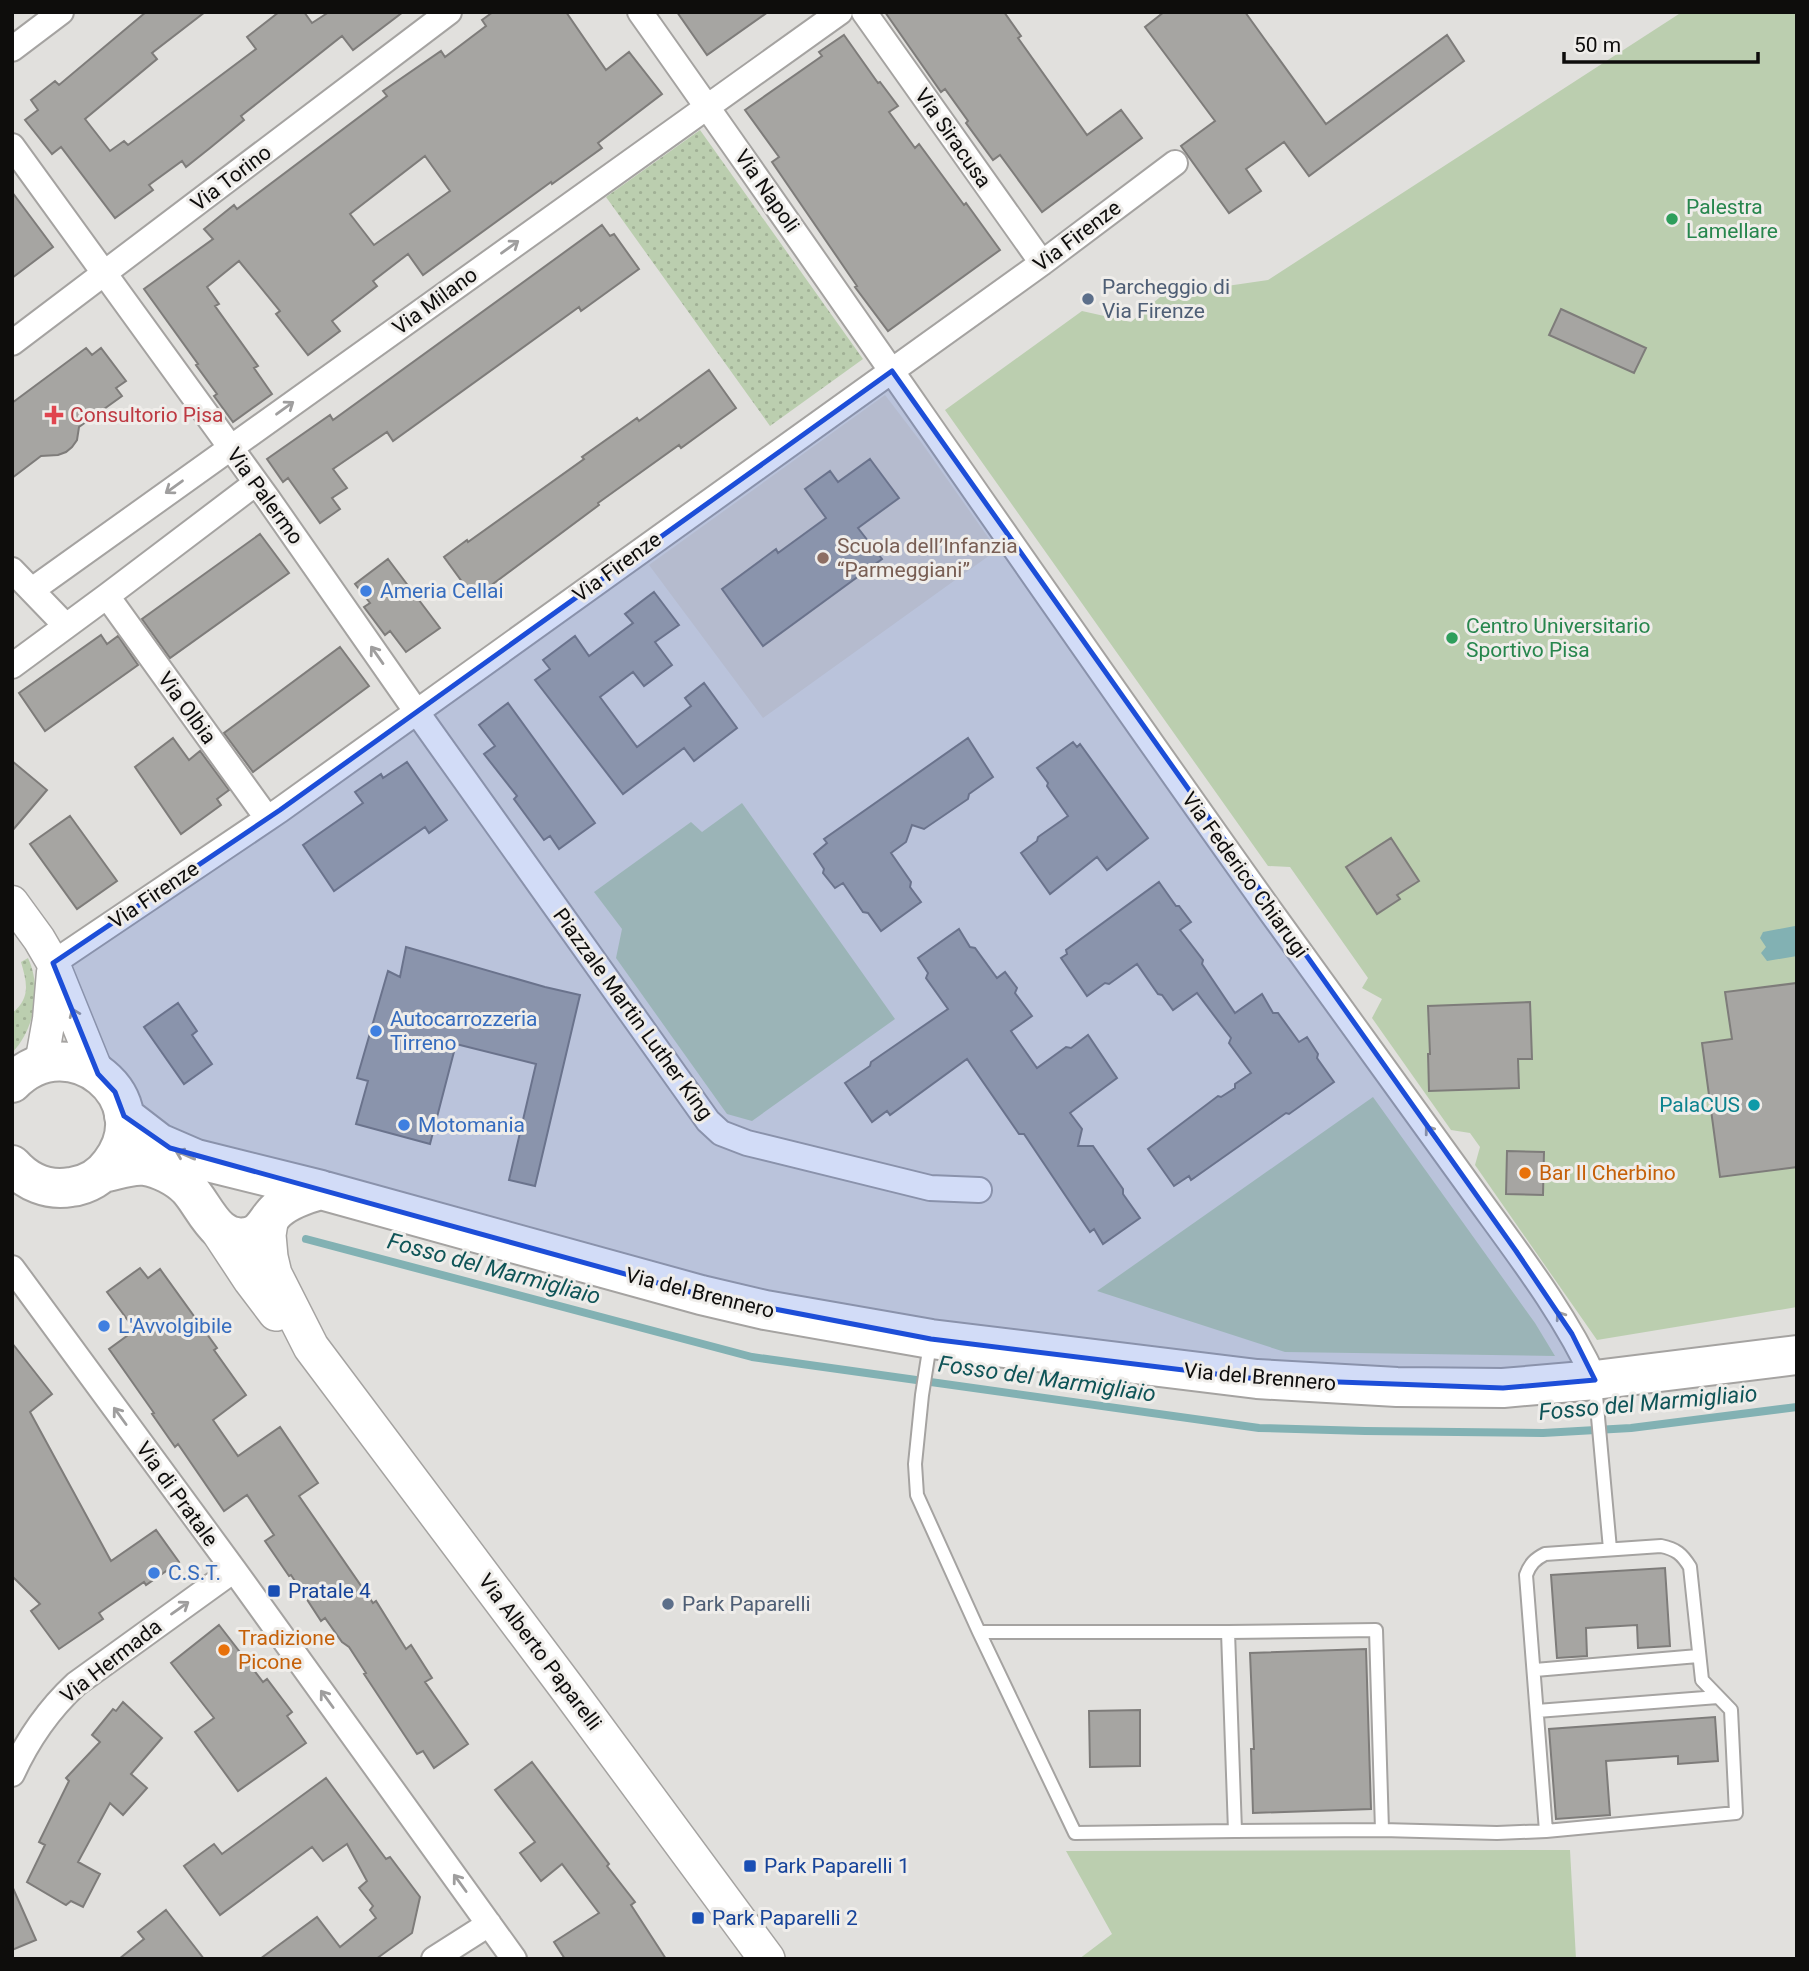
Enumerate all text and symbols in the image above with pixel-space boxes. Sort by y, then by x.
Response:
scale bar [1564,21,1758,65]
text: 50 m [1574,33,1621,57]
street label: Via Siracusa [910,84,996,192]
street label: Via Torino [186,140,276,216]
street label: Via Napoli [730,145,804,237]
street label: Via Firenze [1029,195,1125,277]
place label: Palestra Lamellare [1686,195,1778,243]
marker: Palestra Lamellare [1664,211,1680,227]
one-way arrow [500,240,519,254]
street label: Via Milano [388,262,482,340]
place label: Parcheggio di Via Firenze [1102,275,1230,323]
marker: Parcheggio di Via Firenze [1080,291,1096,307]
one-way arrow [275,401,294,415]
place label: Consultorio Pisa [70,403,223,427]
marker: Consultorio Pisa [44,405,64,425]
street label: Via Palermo [222,443,308,549]
one-way arrow [165,480,184,495]
street label: Via Firenze [568,527,666,607]
place label: Scuola dell’Infanzia “Parmeggiani” [837,534,1018,582]
marker: Scuola dell’Infanzia “Parmeggiani” [815,550,831,566]
place label: Ameria Cellai [380,579,504,603]
marker: Ameria Cellai [358,583,374,599]
place label: Centro Universitario Sportivo Pisa [1466,614,1650,662]
marker: Centro Universitario Sportivo Pisa [1444,630,1460,646]
one-way arrow [370,646,384,665]
street label: Via Olbia [153,667,221,749]
street label: Via Federico Chiarugi [1177,788,1313,962]
street label: Via Firenze [105,856,203,934]
street label: Piazzale Martin Luther King [548,904,718,1124]
place label: Autocarrozzeria Tirreno [390,1007,538,1055]
one-way arrow [68,1008,81,1030]
marker: Autocarrozzeria Tirreno [368,1023,384,1039]
place label: PalaCUS [1659,1093,1740,1117]
marker: PalaCUS [1746,1097,1762,1113]
place label: Motomania [418,1113,525,1137]
marker: Motomania [396,1117,412,1133]
one-way arrow [1425,1125,1439,1144]
one-way arrow [175,1147,197,1160]
place label: Bar Il Cherbino [1539,1161,1676,1185]
marker: Bar Il Cherbino [1517,1165,1533,1181]
water label: Fosso del Marmigliaio [384,1228,604,1310]
street label: Via del Brennero [623,1263,777,1323]
one-way arrow [1556,1311,1570,1330]
place label: L'Avvolgibile [118,1314,232,1338]
marker: L'Avvolgibile [96,1318,112,1334]
water label: Fosso del Marmigliaio [936,1350,1158,1408]
street label: Via del Brennero [1183,1358,1337,1396]
water label: Fosso del Marmigliaio [1537,1380,1759,1426]
one-way arrow [113,1407,128,1426]
street label: Via di Pratale [131,1437,223,1551]
place label: C.S.T. [168,1561,221,1585]
marker: C.S.T. [146,1565,162,1581]
street label: Via Alberto Paparelli [473,1569,607,1735]
place label: Pratale 4 [288,1579,371,1603]
marker: Pratale 4 [266,1583,282,1599]
place label: Park Paparelli [682,1592,811,1616]
marker: Park Paparelli [660,1596,676,1612]
one-way arrow [170,1601,189,1615]
street label: Via Hermada [56,1614,166,1708]
place label: Tradizione Picone [238,1626,335,1674]
marker: Tradizione Picone [216,1642,232,1658]
one-way arrow [320,1690,334,1709]
place label: Park Paparelli 1 [764,1854,910,1878]
marker: Park Paparelli 1 [742,1858,758,1874]
one-way arrow [453,1874,468,1893]
place label: Park Paparelli 2 [712,1906,858,1930]
marker: Park Paparelli 2 [690,1910,706,1926]

